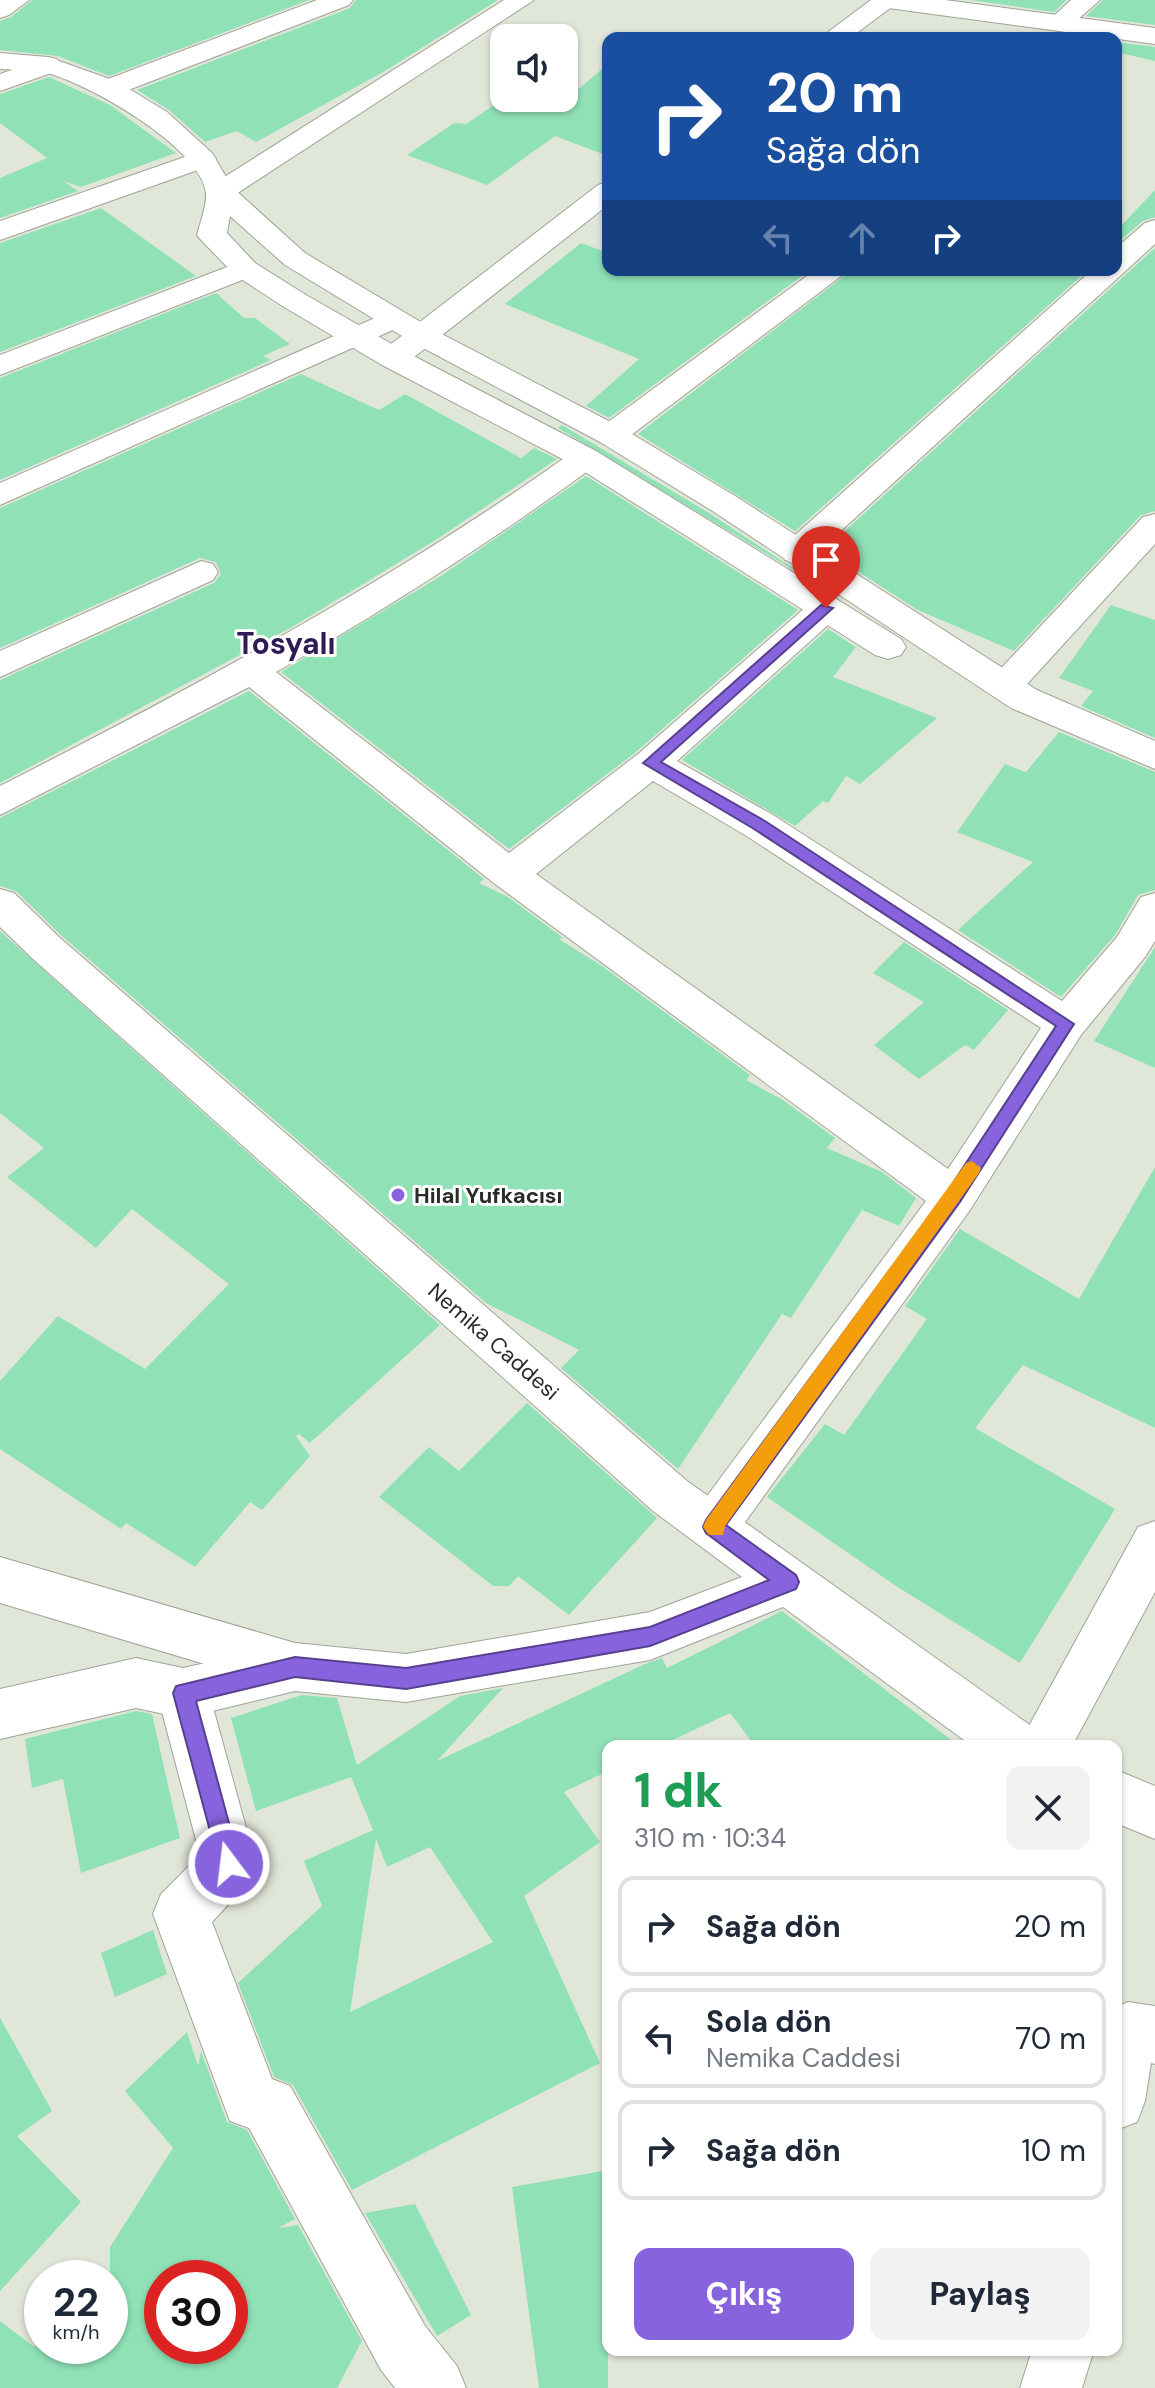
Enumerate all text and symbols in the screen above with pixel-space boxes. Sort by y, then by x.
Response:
map controls [490,24,578,112]
button: sound [490,24,578,112]
text: 20 m [766,56,903,129]
icon: right [634,64,738,168]
text: Sağa dön [766,127,920,174]
icon: left [756,216,800,260]
icon: ahead [840,216,884,260]
icon: right [924,216,968,260]
pin [792,526,860,608]
icon: arrive [804,538,848,582]
district label: Tosyalı [236,624,336,663]
place label: Hilal Yufkacısı [414,1181,562,1210]
marker: Hilal Yufkacısı [389,1186,407,1204]
street label: Nemika Caddesi [422,1276,565,1406]
text: 1 dk [634,1759,723,1822]
button: close [1006,1766,1090,1850]
text: 310 m · 10:34 [634,1821,786,1855]
position arrow [187,1822,271,1906]
icon: right [638,1904,682,1948]
text: Sağa dön [706,1907,841,1946]
text: 20 m [1014,1907,1086,1946]
text: Sola dön [706,2002,832,2041]
icon: left [638,2016,682,2060]
text: 70 m [1015,2019,1086,2058]
text: Nemika Caddesi [706,2041,901,2075]
icon: right [638,2128,682,2172]
text: Sağa dön [706,2131,841,2170]
text: 10 m [1021,2131,1086,2170]
button: Çıkış [634,2248,854,2340]
button: Paylaş [870,2248,1090,2340]
speed limit sign: 30 [144,2260,248,2364]
text: 22 [53,2276,99,2328]
text: km/h [52,2319,100,2345]

